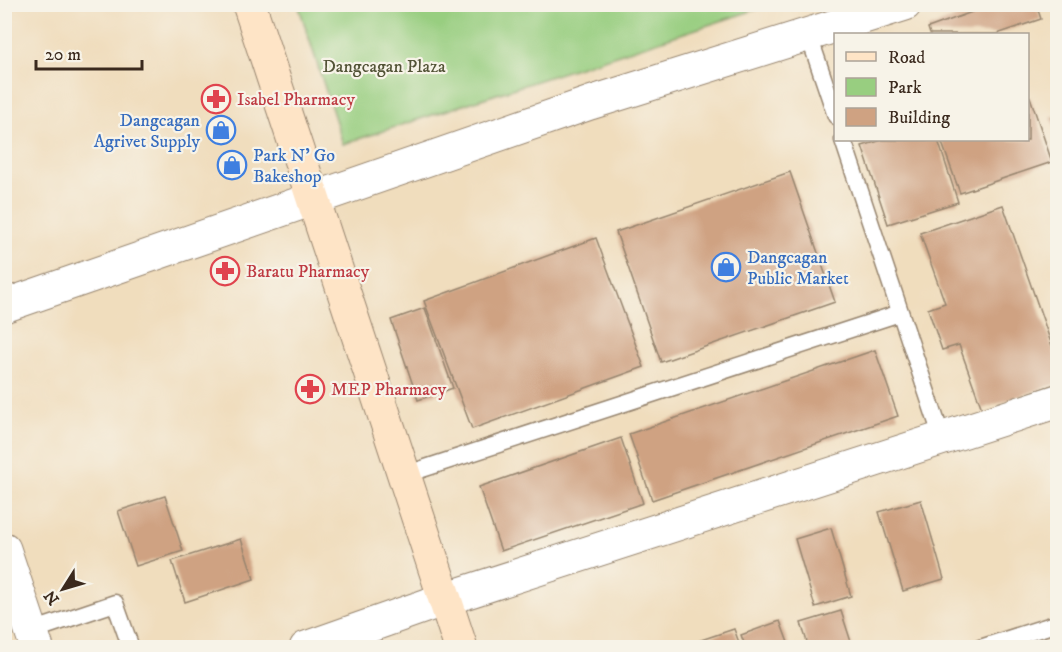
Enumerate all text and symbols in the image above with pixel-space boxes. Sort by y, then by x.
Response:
scale bar [36,33,142,71]
legend [834,33,1029,141]
text: 20 m [45,44,81,66]
text: Road [888,47,925,69]
park label: Dangcagan Plaza [322,56,446,78]
text: Park [888,77,922,99]
pharmacy icon: Isabel Pharmacy [200,83,232,115]
place label: Isabel Pharmacy [237,89,355,111]
text: Building [888,107,950,129]
place label: Dangcagan Agrivet Supply [94,110,201,153]
shop icon: Dangcagan Agrivet Supply [205,114,237,146]
place label: Park N' Go Bakeshop [253,145,335,188]
shop icon: Park N' Go Bakeshop [216,149,248,181]
place label: Dangcagan Public Market [747,247,849,290]
shop icon: Dangcagan Public Market [710,251,742,283]
pharmacy icon: Baratu Pharmacy [209,255,241,287]
place label: Baratu Pharmacy [246,261,370,283]
pharmacy icon: MEP Pharmacy [294,373,326,405]
place label: MEP Pharmacy [331,379,447,401]
north arrow [33,559,93,619]
text: N [40,586,64,609]

